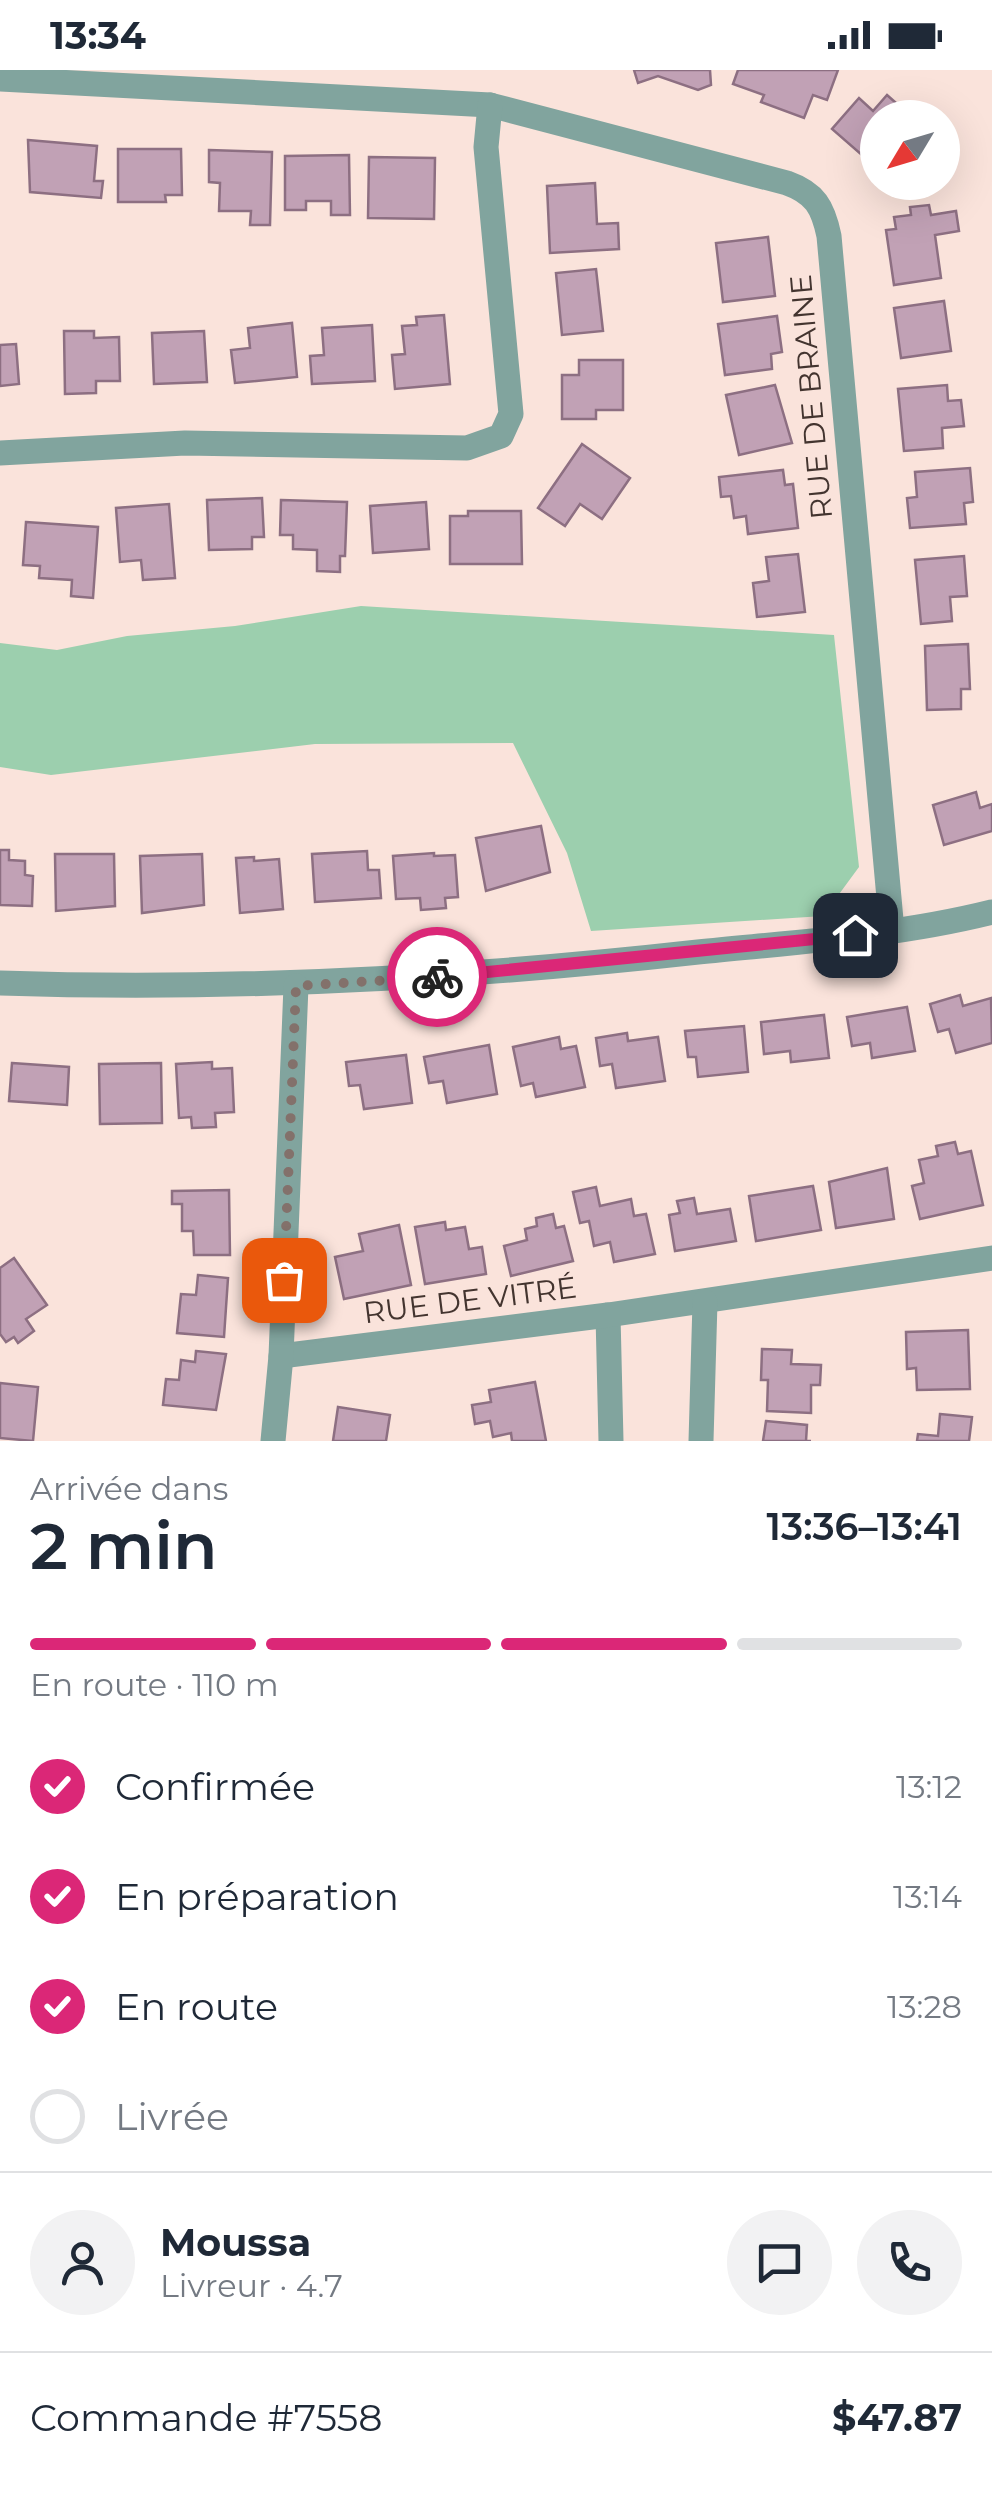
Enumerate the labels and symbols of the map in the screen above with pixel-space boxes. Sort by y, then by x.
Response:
north arrow [860,100,960,200]
street label: RUE DE BRAINE [782,273,840,521]
pin [813,893,898,978]
courier [387,927,487,1027]
pin [242,1238,327,1323]
street label: RUE DE VITRÉ [361,1269,579,1331]

